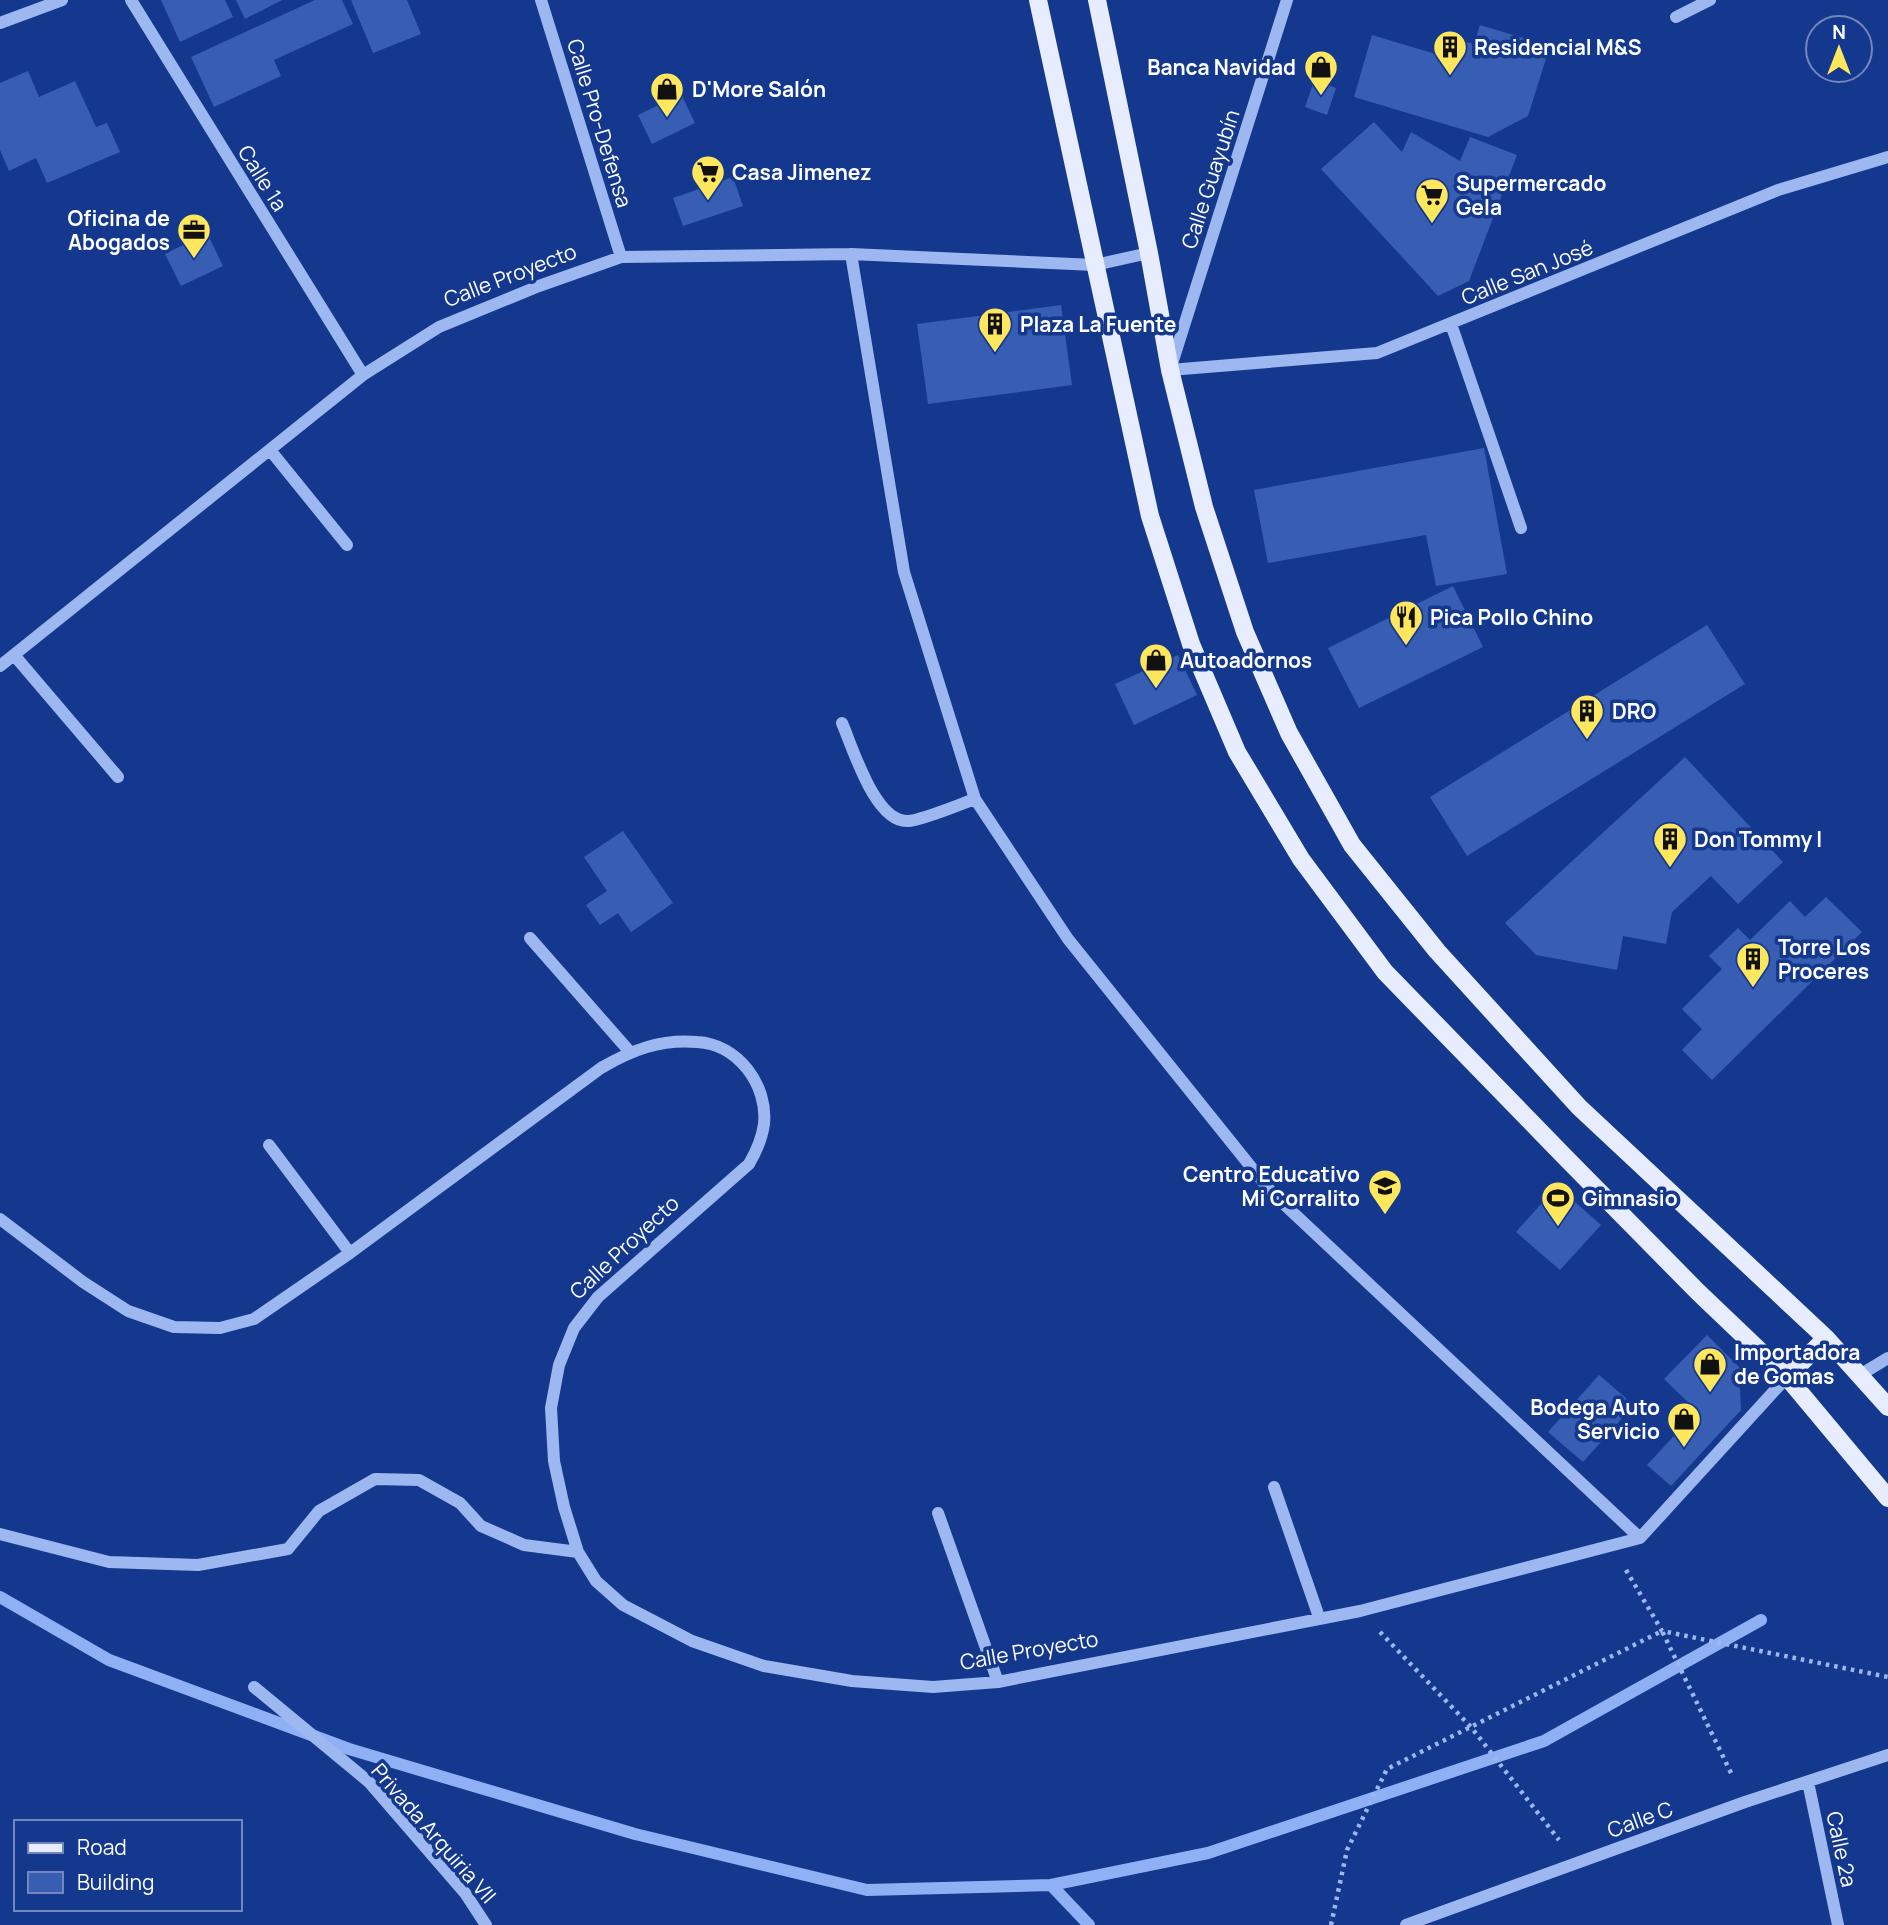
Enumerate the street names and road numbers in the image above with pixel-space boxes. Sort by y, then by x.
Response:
street label: Calle Pro-Defensa [561,35,639,211]
street label: Calle Guayubín [1174,106,1246,252]
street label: Calle 1a [232,140,294,216]
street label: Calle San José [1457,233,1597,311]
street label: Calle Proyecto [440,237,580,313]
street label: Calle Proyecto [563,1189,685,1305]
street label: Calle Proyecto [958,1624,1100,1676]
street label: Privada Arquiria VII [365,1757,503,1909]
street label: Calle C [1603,1794,1677,1844]
street label: Calle 2a [1820,1809,1864,1889]

